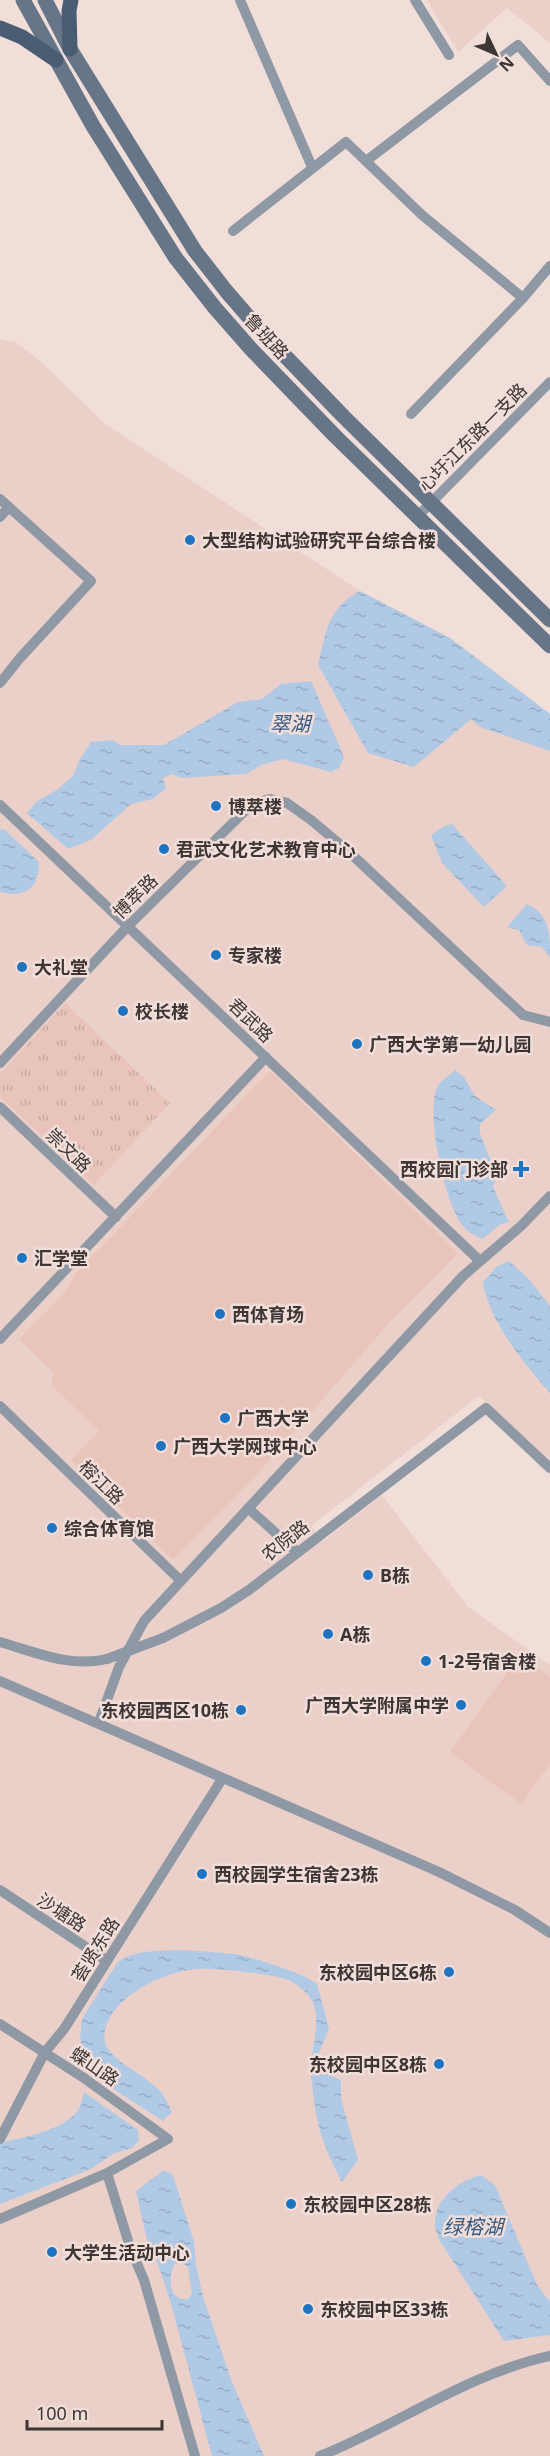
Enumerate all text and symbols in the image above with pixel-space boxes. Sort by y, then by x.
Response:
north arrow [466,24,526,84]
text: N [494,52,519,77]
street label: 鲁班路 [240,308,294,364]
street label: 心圩江东路一支路 [413,378,531,496]
place label: 大型结构试验研究平台综合楼 [202,528,436,552]
marker: 大型结构试验研究平台综合楼 [183,533,197,547]
water label: 翠湖 [270,710,313,737]
place label: 博萃楼 [228,794,282,818]
marker: 博萃楼 [209,799,223,813]
place label: 君武文化艺术教育中心 [176,837,356,861]
marker: 君武文化艺术教育中心 [157,842,171,856]
street label: 博萃路 [107,868,163,924]
place label: 专家楼 [228,943,282,967]
marker: 专家楼 [209,948,223,962]
place label: 大礼堂 [34,955,88,979]
marker: 大礼堂 [15,960,29,974]
street label: 君武路 [223,993,279,1047]
place label: 校长楼 [135,999,189,1023]
marker: 校长楼 [116,1004,130,1018]
place label: 广西大学第一幼儿园 [369,1032,531,1056]
marker: 广西大学第一幼儿园 [350,1037,364,1051]
street label: 崇文路 [41,1123,97,1177]
place label: 西校园门诊部 [400,1157,508,1181]
marker: 西校园门诊部 [512,1160,530,1178]
place label: 汇学堂 [34,1246,88,1270]
marker: 汇学堂 [15,1251,29,1265]
place label: 西体育场 [232,1302,304,1326]
marker: 西体育场 [213,1307,227,1321]
place label: 广西大学 [237,1406,309,1430]
marker: 广西大学 [218,1411,232,1425]
place label: 广西大学网球中心 [173,1434,317,1458]
marker: 广西大学网球中心 [154,1439,168,1453]
street label: 榕江路 [74,1455,130,1509]
street label: 农院路 [256,1514,314,1566]
place label: 综合体育馆 [64,1516,154,1540]
marker: 综合体育馆 [45,1521,59,1535]
place label: B栋 [380,1563,410,1587]
marker: B栋 [361,1568,375,1582]
place label: A栋 [340,1622,370,1646]
marker: A栋 [321,1627,335,1641]
place label: 1-2号宿舍楼 [438,1649,536,1673]
marker: 1-2号宿舍楼 [419,1654,433,1668]
place label: 广西大学附属中学 [305,1693,449,1717]
place label: 东校园西区10栋 [100,1698,229,1722]
marker: 广西大学附属中学 [454,1698,468,1712]
marker: 东校园西区10栋 [234,1703,248,1717]
place label: 西校园学生宿舍23栋 [214,1862,379,1886]
marker: 西校园学生宿舍23栋 [195,1867,209,1881]
street label: 沙塘路 [33,1887,91,1937]
street label: 荟贤东路 [66,1912,124,1986]
place label: 东校园中区6栋 [319,1960,437,1984]
marker: 东校园中区6栋 [442,1965,456,1979]
street label: 蝶山路 [66,2041,124,2091]
place label: 东校园中区8栋 [309,2052,427,2076]
marker: 东校园中区8栋 [432,2057,446,2071]
place label: 东校园中区28栋 [303,2192,432,2216]
marker: 东校园中区28栋 [284,2197,298,2211]
water label: 绿榕湖 [443,2213,506,2240]
place label: 大学生活动中心 [64,2240,190,2264]
marker: 大学生活动中心 [45,2245,59,2259]
place label: 东校园中区33栋 [320,2297,449,2321]
marker: 东校园中区33栋 [301,2302,315,2316]
scale bar [27,2393,162,2431]
text: 100 m [36,2401,88,2425]

